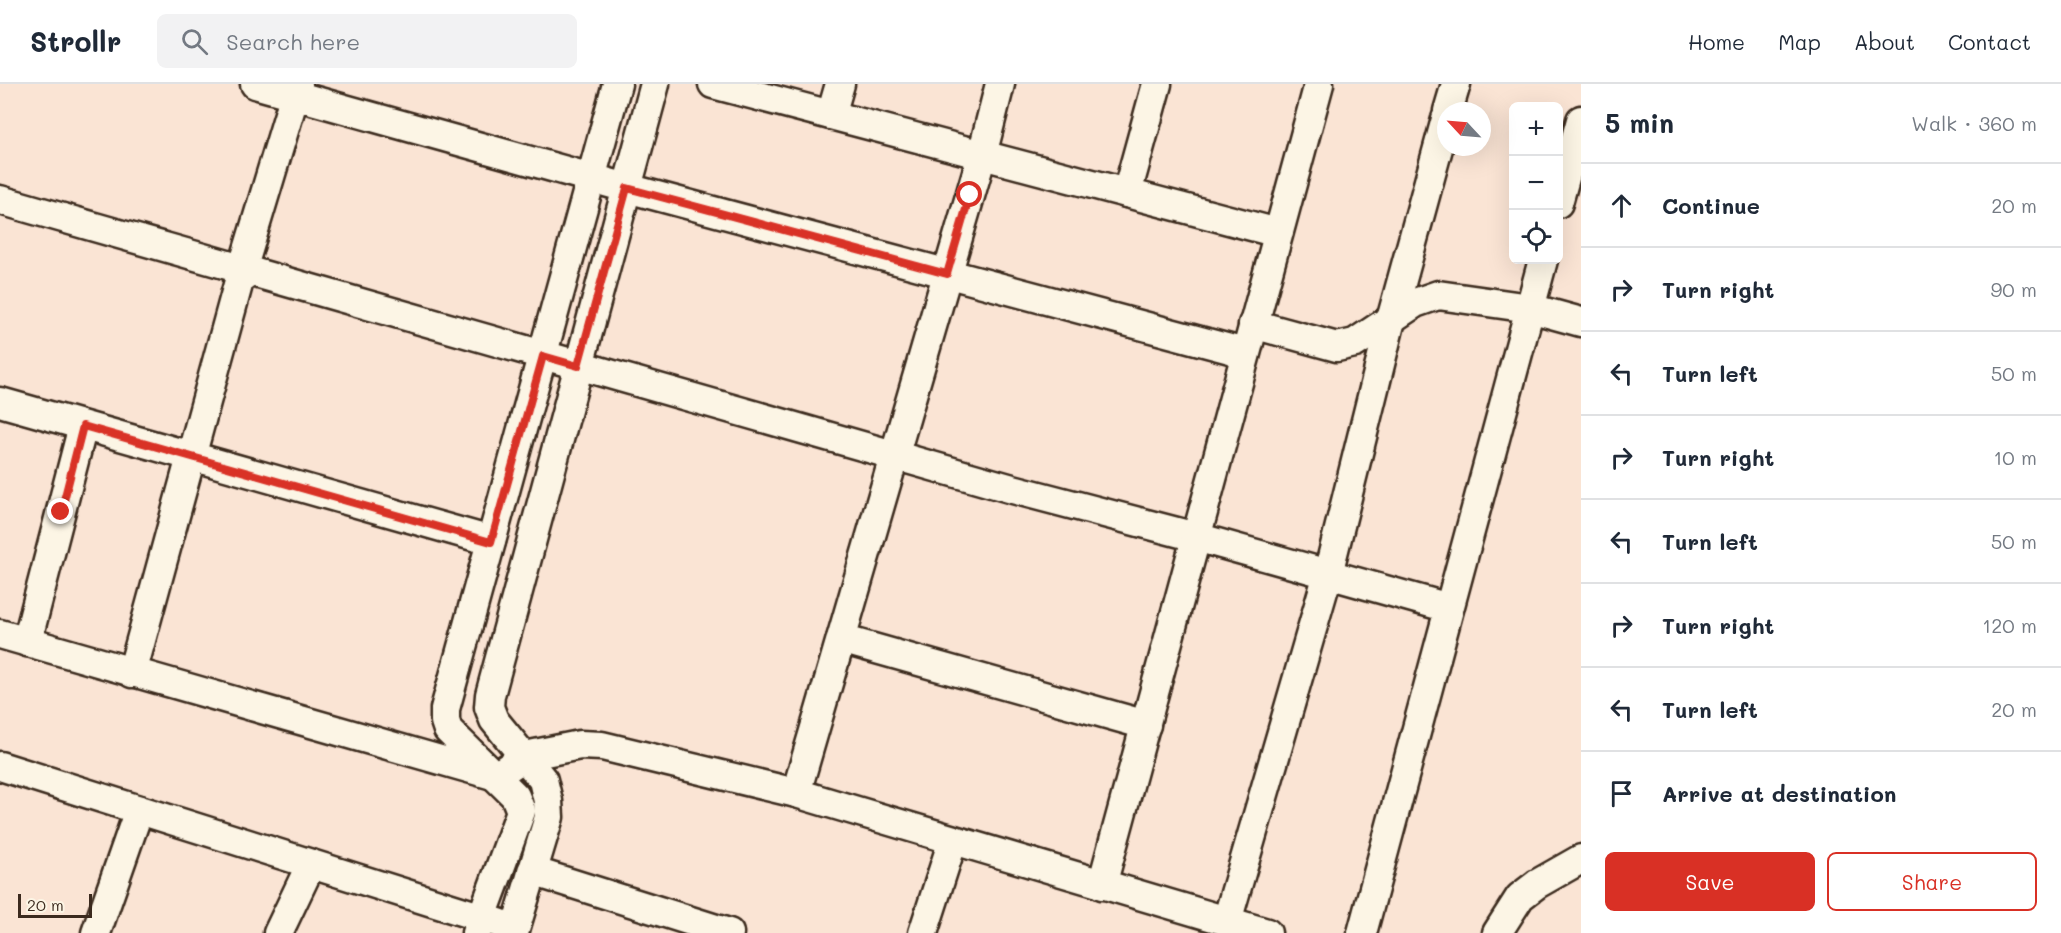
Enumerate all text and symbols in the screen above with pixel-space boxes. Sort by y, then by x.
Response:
search box [157,14,577,68]
text: Strollr [30,23,121,59]
icon: search [178,25,211,58]
text: Search here [226,27,360,56]
text: Home [1688,28,1745,55]
text: Map [1778,28,1821,55]
text: About [1854,28,1915,55]
text: Contact [1948,28,2031,55]
north arrow [1437,102,1491,156]
map controls [1509,102,1563,264]
button: + [1509,102,1563,156]
text: 5 min [1605,106,1674,140]
text: Walk · 360 m [1911,110,2037,136]
button: − [1509,156,1563,210]
route start [956,181,982,207]
icon: ahead [1605,189,1638,222]
text: Continue [1662,191,1760,220]
text: 20 m [1991,192,2037,218]
button: locate [1509,210,1563,264]
icon: right [1605,273,1638,306]
text: Turn right [1662,275,1774,304]
text: 90 m [1991,276,2037,302]
icon: left [1605,357,1638,390]
text: Turn left [1662,359,1758,388]
text: 50 m [1991,360,2037,386]
icon: right [1605,441,1638,474]
text: Turn right [1662,443,1774,472]
text: 10 m [1993,444,2037,470]
route end [47,498,73,524]
icon: left [1605,525,1638,558]
text: Turn left [1662,527,1758,556]
text: 50 m [1991,528,2037,554]
icon: right [1605,609,1638,642]
text: Turn right [1662,611,1774,640]
text: 120 m [1982,612,2037,638]
icon: left [1605,693,1638,726]
text: Turn left [1662,695,1758,724]
text: 20 m [1991,696,2037,722]
icon: arrive [1605,777,1638,810]
text: Arrive at destination [1662,779,1897,808]
button: Save [1605,852,1815,911]
button: Share [1827,852,2037,911]
scale bar [18,891,92,918]
text: 20 m [27,894,64,915]

